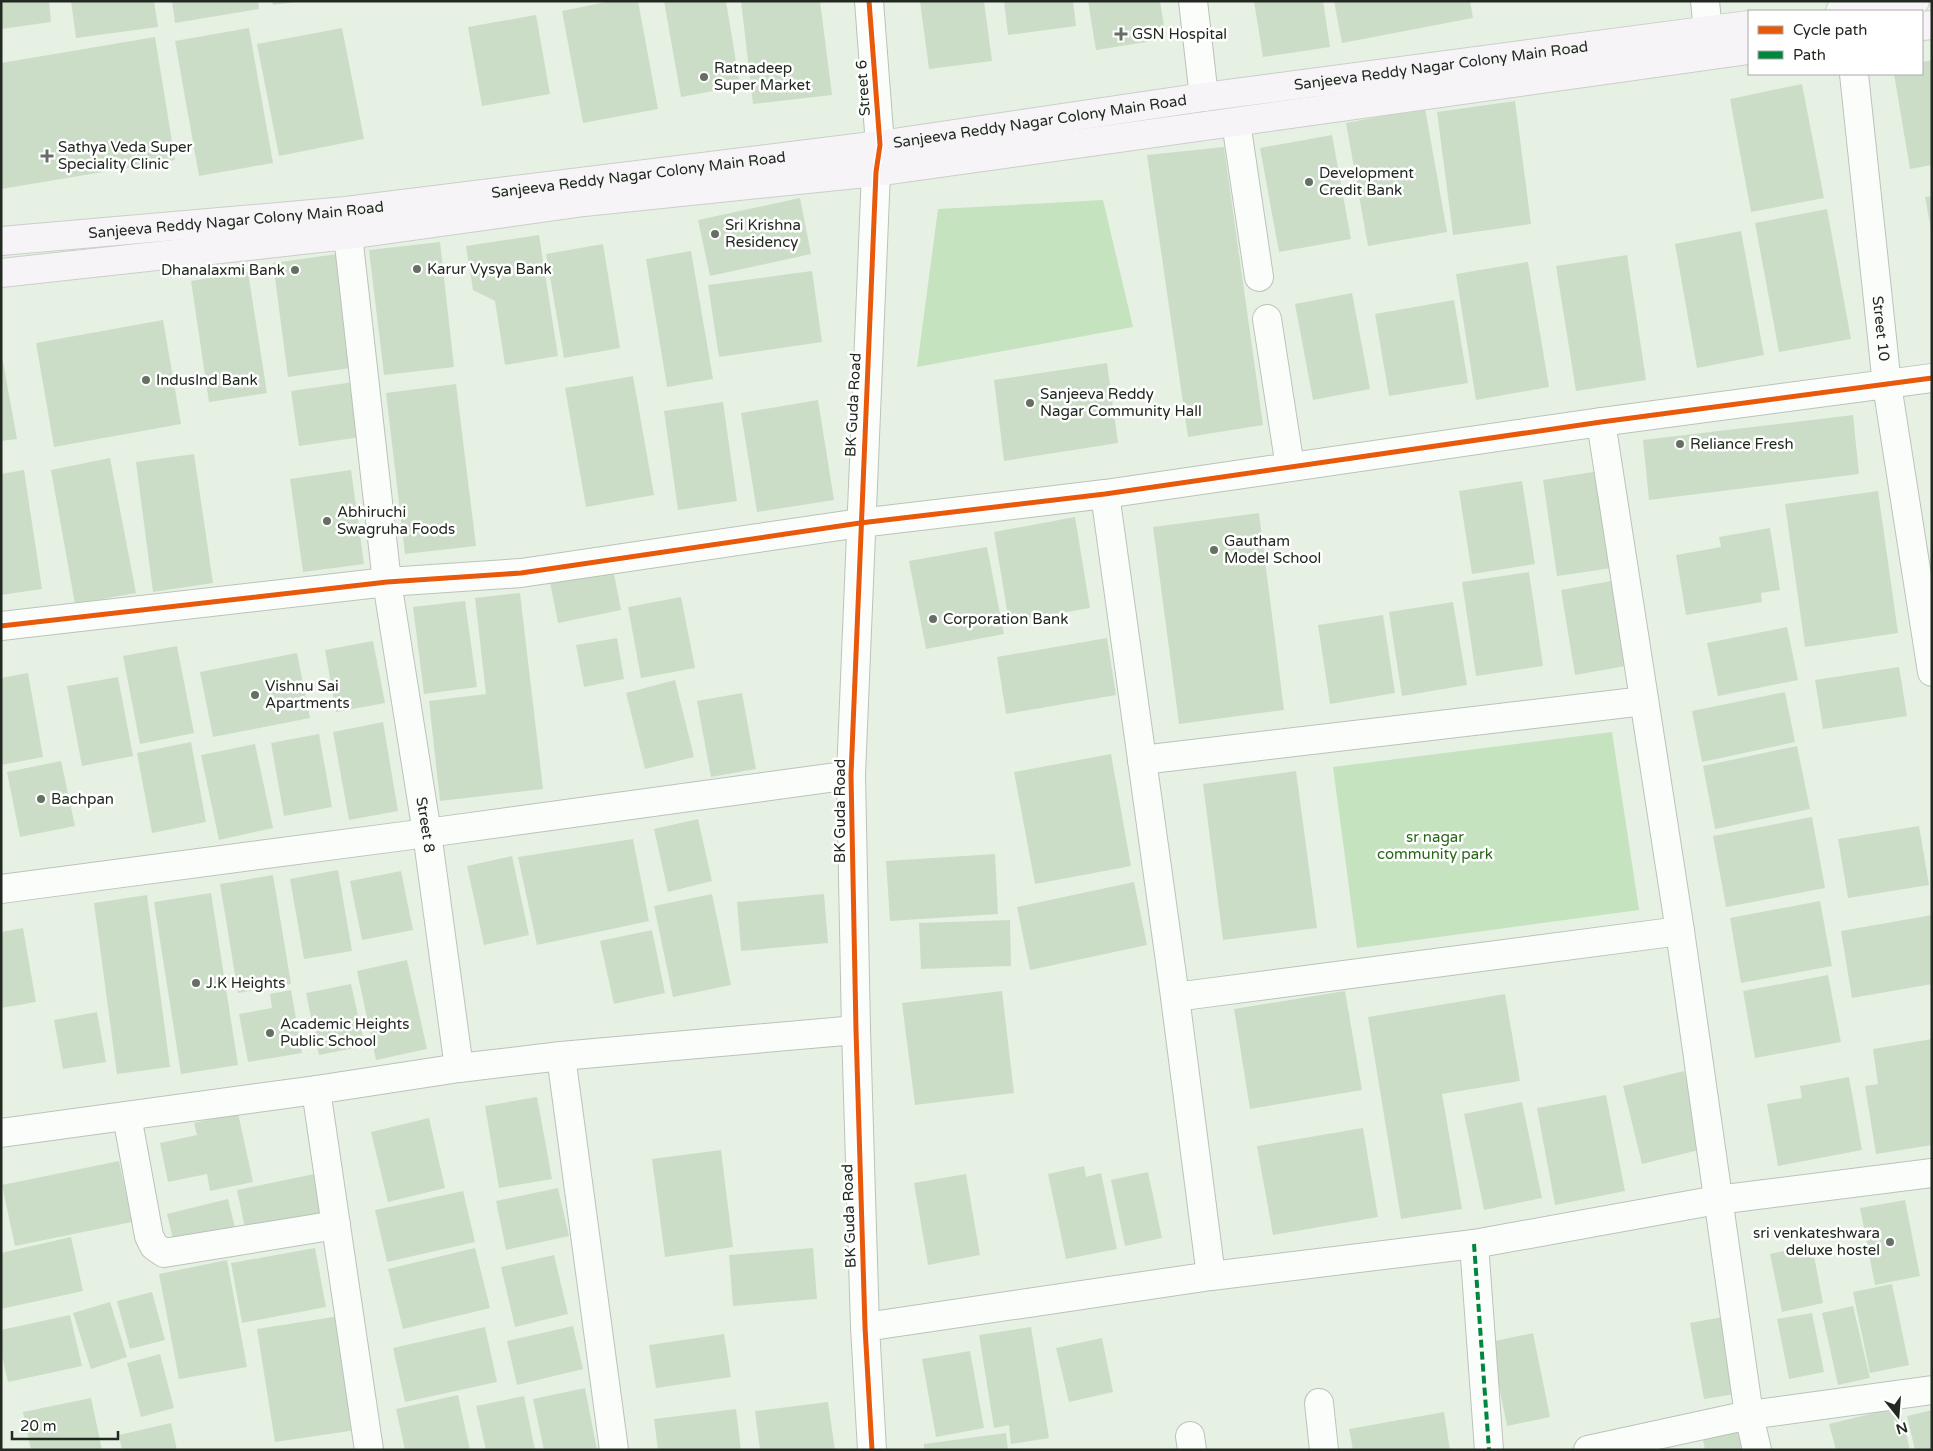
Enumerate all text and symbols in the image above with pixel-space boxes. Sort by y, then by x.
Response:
legend [1748,10,1923,75]
text: Cycle path [1793,21,1867,39]
place label: GSN Hospital [1132,25,1227,43]
marker: GSN Hospital [1114,27,1128,41]
street label: Sanjeeva Reddy Nagar Colony Main Road [1293,37,1589,94]
text: Path [1793,46,1826,64]
place label: Ratnadeep Super Market [714,59,811,94]
street label: Street 6 [852,59,874,117]
marker: Ratnadeep Super Market [698,71,710,83]
street label: Sanjeeva Reddy Nagar Colony Main Road [892,91,1188,152]
place label: Sathya Veda Super Speciality Clinic [58,138,193,173]
street label: Sanjeeva Reddy Nagar Colony Main Road [490,148,787,202]
marker: Sathya Veda Super Speciality Clinic [40,149,54,163]
place label: Development Credit Bank [1319,164,1414,199]
marker: Development Credit Bank [1303,176,1315,188]
street label: Sanjeeva Reddy Nagar Colony Main Road [88,197,385,242]
place label: Sri Krishna Residency [725,216,801,251]
marker: Sri Krishna Residency [709,228,721,240]
place label: Karur Vysya Bank [427,260,552,278]
place label: Dhanalaxmi Bank [161,261,285,279]
marker: Karur Vysya Bank [411,263,423,275]
marker: Dhanalaxmi Bank [289,264,301,276]
street label: Street 10 [1869,295,1893,362]
street label: BK Guda Road [841,352,865,458]
place label: IndusInd Bank [156,371,258,389]
marker: IndusInd Bank [140,374,152,386]
place label: Sanjeeva Reddy Nagar Community Hall [1040,385,1202,420]
marker: Sanjeeva Reddy Nagar Community Hall [1024,397,1036,409]
place label: Reliance Fresh [1690,435,1794,453]
marker: Reliance Fresh [1674,438,1686,450]
place label: Abhiruchi Swagruha Foods [337,503,455,538]
marker: Abhiruchi Swagruha Foods [321,515,333,527]
place label: Gautham Model School [1224,532,1321,567]
marker: Gautham Model School [1208,544,1220,556]
place label: Corporation Bank [943,610,1068,628]
marker: Corporation Bank [927,613,939,625]
place label: Vishnu Sai Apartments [265,677,350,712]
marker: Vishnu Sai Apartments [249,689,261,701]
street label: BK Guda Road [831,759,849,863]
place label: Bachpan [51,790,114,808]
marker: Bachpan [35,793,47,805]
street label: Street 8 [412,796,439,854]
park label: sr nagar community park [1377,828,1493,863]
place label: J.K Heights [206,974,286,992]
marker: J.K Heights [190,977,202,989]
place label: Academic Heights Public School [280,1015,409,1050]
marker: Academic Heights Public School [264,1027,276,1039]
street label: BK Guda Road [838,1164,860,1268]
place label: sri venkateshwara deluxe hostel [1753,1224,1880,1259]
marker: sri venkateshwara deluxe hostel [1884,1236,1896,1248]
north arrow [1873,1391,1923,1441]
scale bar [12,1408,119,1440]
text: 20 m [20,1417,57,1435]
text: N [1894,1418,1910,1438]

